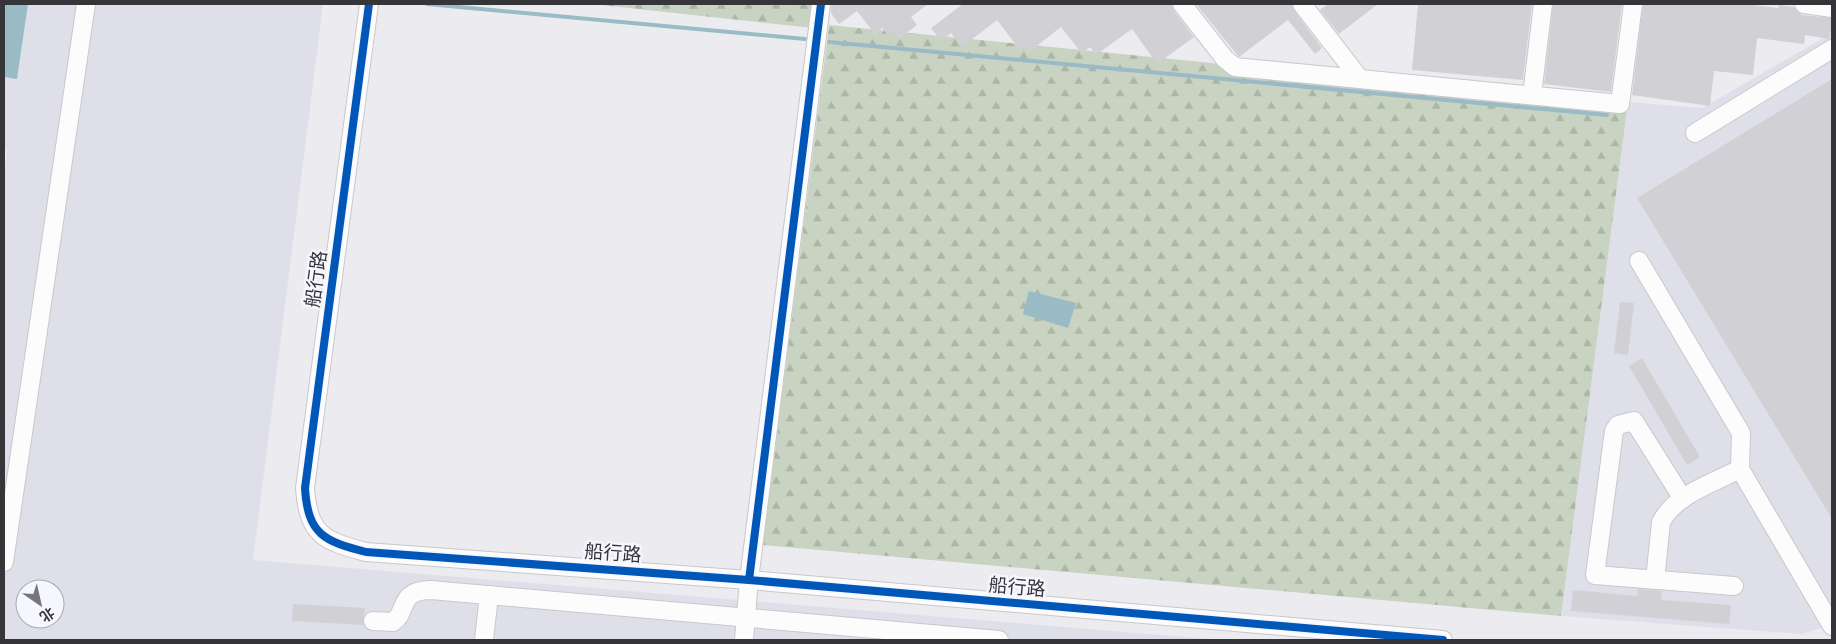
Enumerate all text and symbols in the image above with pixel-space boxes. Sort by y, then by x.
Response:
street label: 船行路 [301,249,331,309]
street label: 船行路 [584,540,642,566]
street label: 船行路 [988,573,1046,601]
north arrow [15,579,65,629]
text: 北 [36,603,58,625]

